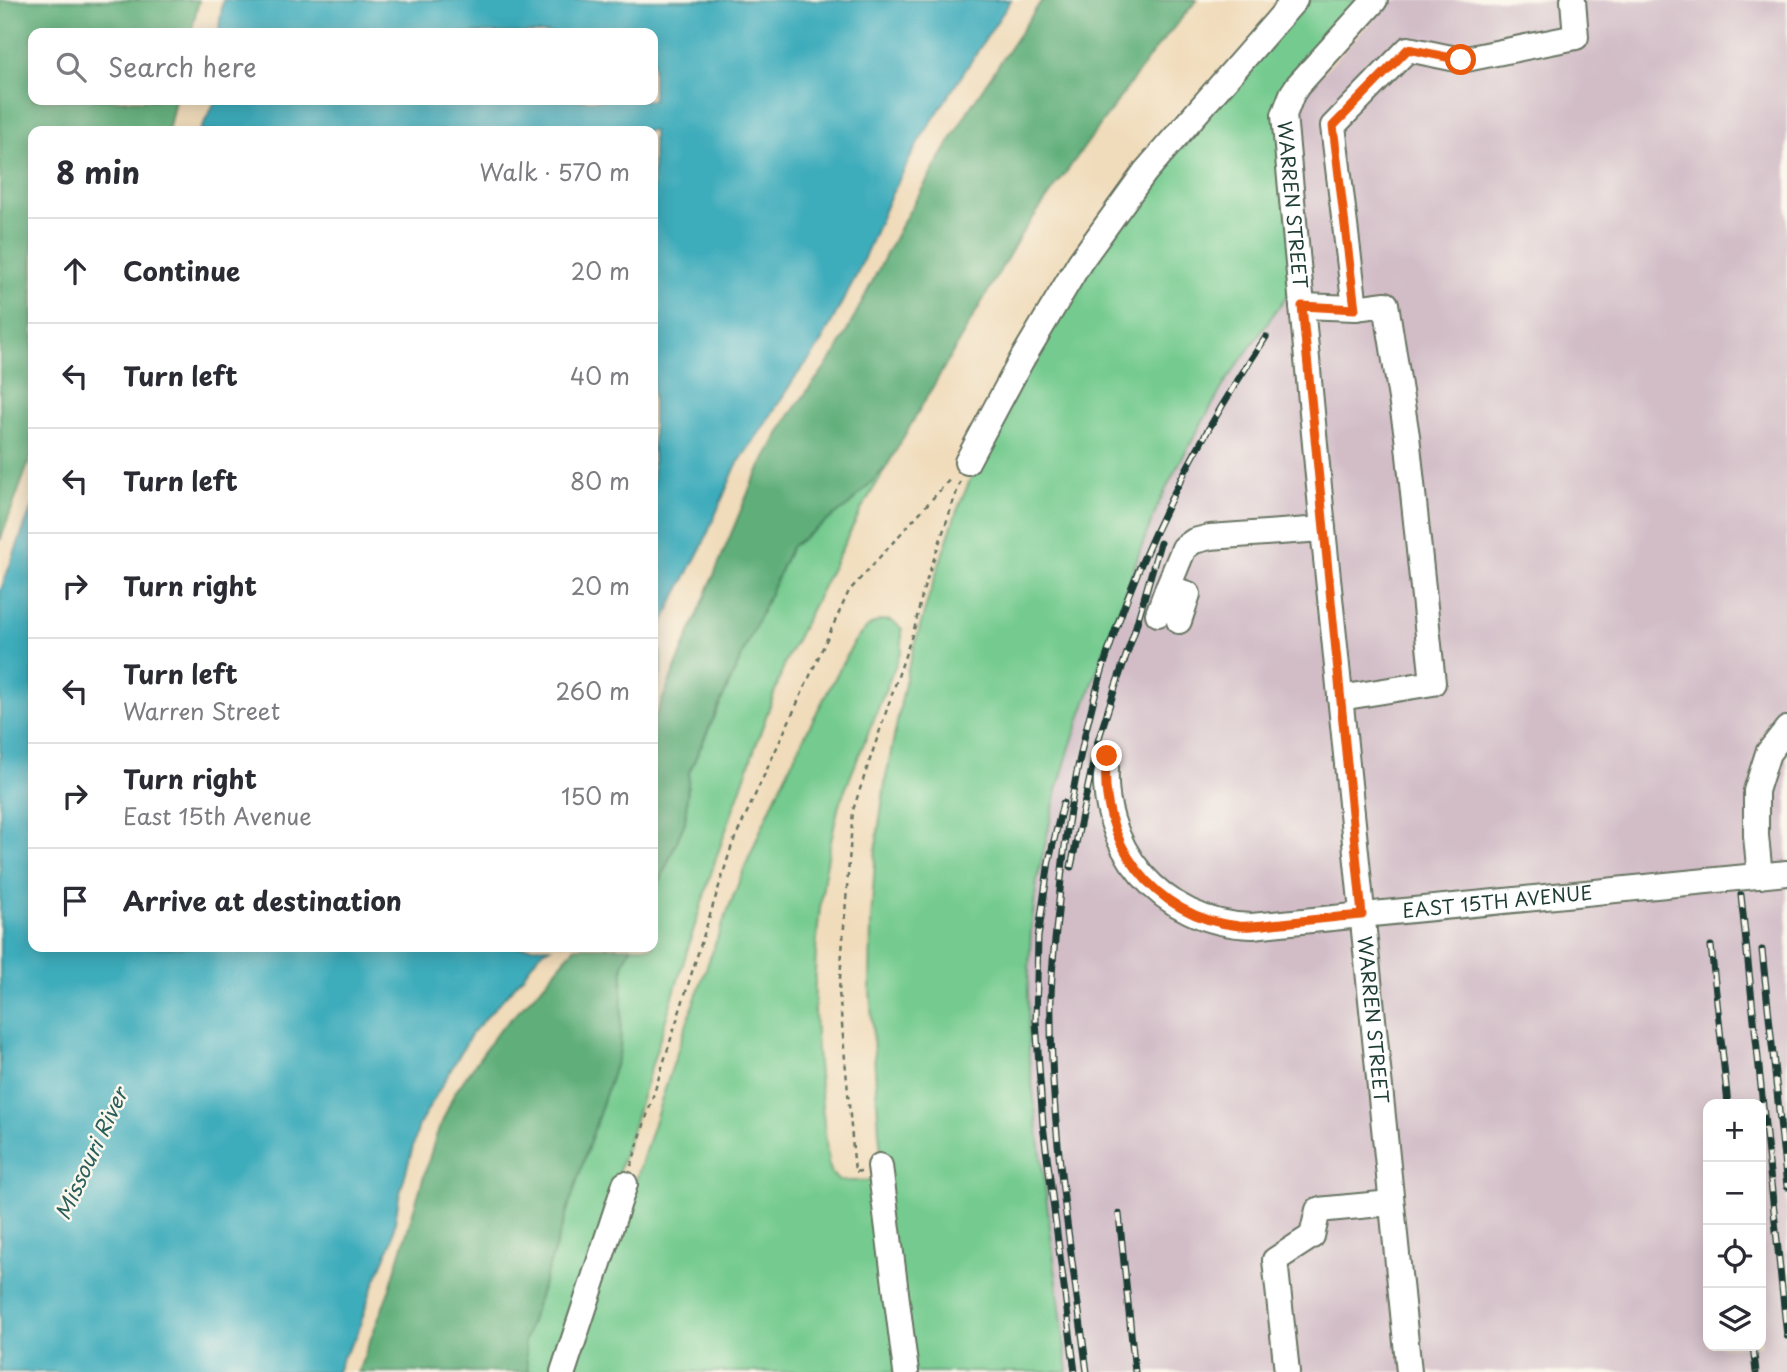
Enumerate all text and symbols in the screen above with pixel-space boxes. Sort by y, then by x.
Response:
search box [28,28,658,105]
route start [1445,44,1476,75]
text: Search here [108,47,257,86]
icon: search [52,48,90,86]
street label: WARREN STREET [1272,120,1315,289]
text: 8 min [56,149,140,194]
text: Walk · 570 m [480,154,630,189]
text: Continue [123,251,240,290]
icon: ahead [56,252,94,290]
text: 20 m [571,253,630,288]
text: Turn left [123,356,238,395]
icon: left [56,357,94,395]
text: 40 m [570,358,630,393]
text: Turn left [123,461,238,500]
icon: left [56,462,94,500]
text: 80 m [570,463,630,498]
text: Turn right [123,566,257,605]
icon: right [56,567,94,605]
text: 20 m [571,568,630,603]
text: Turn left [123,654,238,693]
icon: left [56,672,94,710]
text: 260 m [555,673,630,708]
text: Warren Street [123,693,280,728]
route end [1091,740,1122,771]
text: Turn right [123,759,257,798]
icon: right [56,777,94,815]
text: 150 m [561,778,630,813]
text: East 15th Avenue [123,798,312,833]
street label: EAST 15TH AVENUE [1401,877,1594,924]
text: Arrive at destination [123,881,402,920]
icon: arrive [56,882,94,920]
street label: WARREN STREET [1352,935,1396,1104]
water label: Missouri River [46,1080,136,1224]
map controls [1703,1099,1766,1351]
button: + [1703,1099,1766,1162]
button: − [1703,1162,1766,1225]
button: locate [1703,1225,1766,1288]
button: layers [1703,1288,1766,1351]

